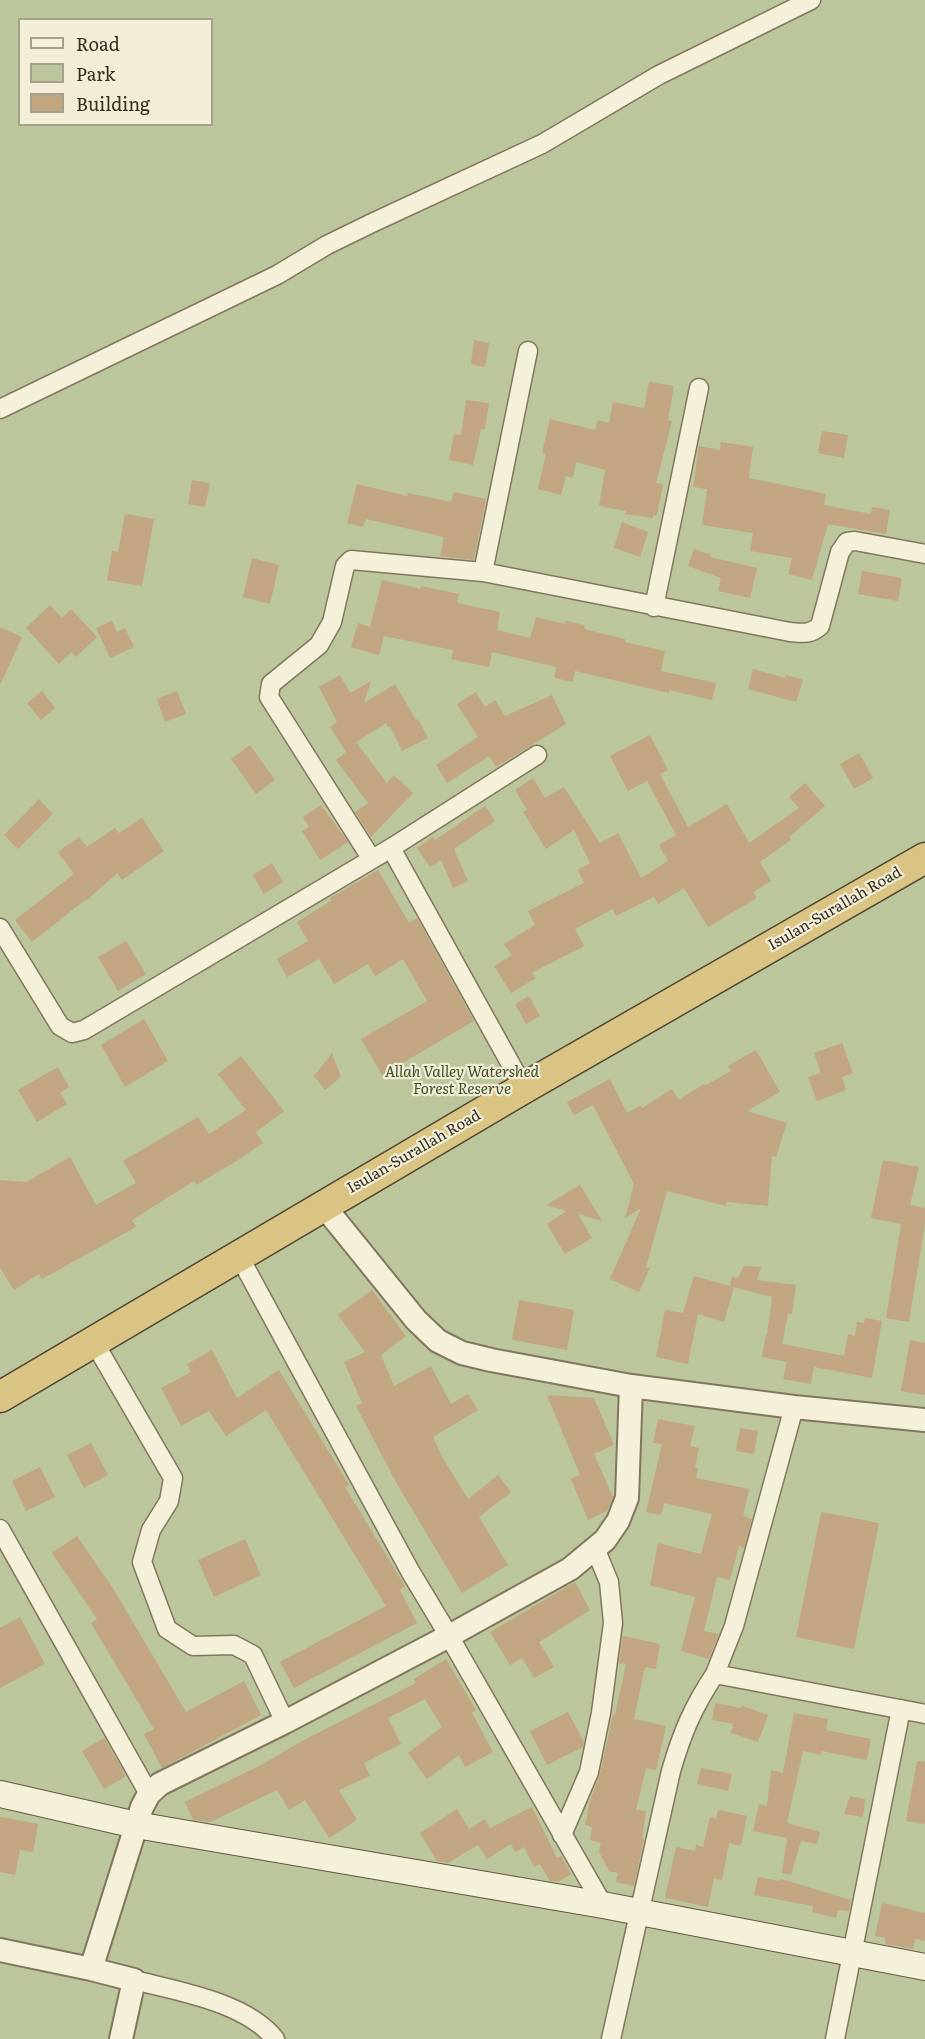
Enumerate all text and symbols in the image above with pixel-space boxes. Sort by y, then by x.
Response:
legend [18,18,213,126]
text: Road [76,30,120,57]
text: Park [76,60,115,87]
text: Building [76,90,150,117]
street label: Isulan-Surallah Road [765,863,905,955]
park label: Allah Valley Watershed Forest Reserve [385,1064,539,1099]
street label: Isulan-Surallah Road [344,1106,484,1198]

